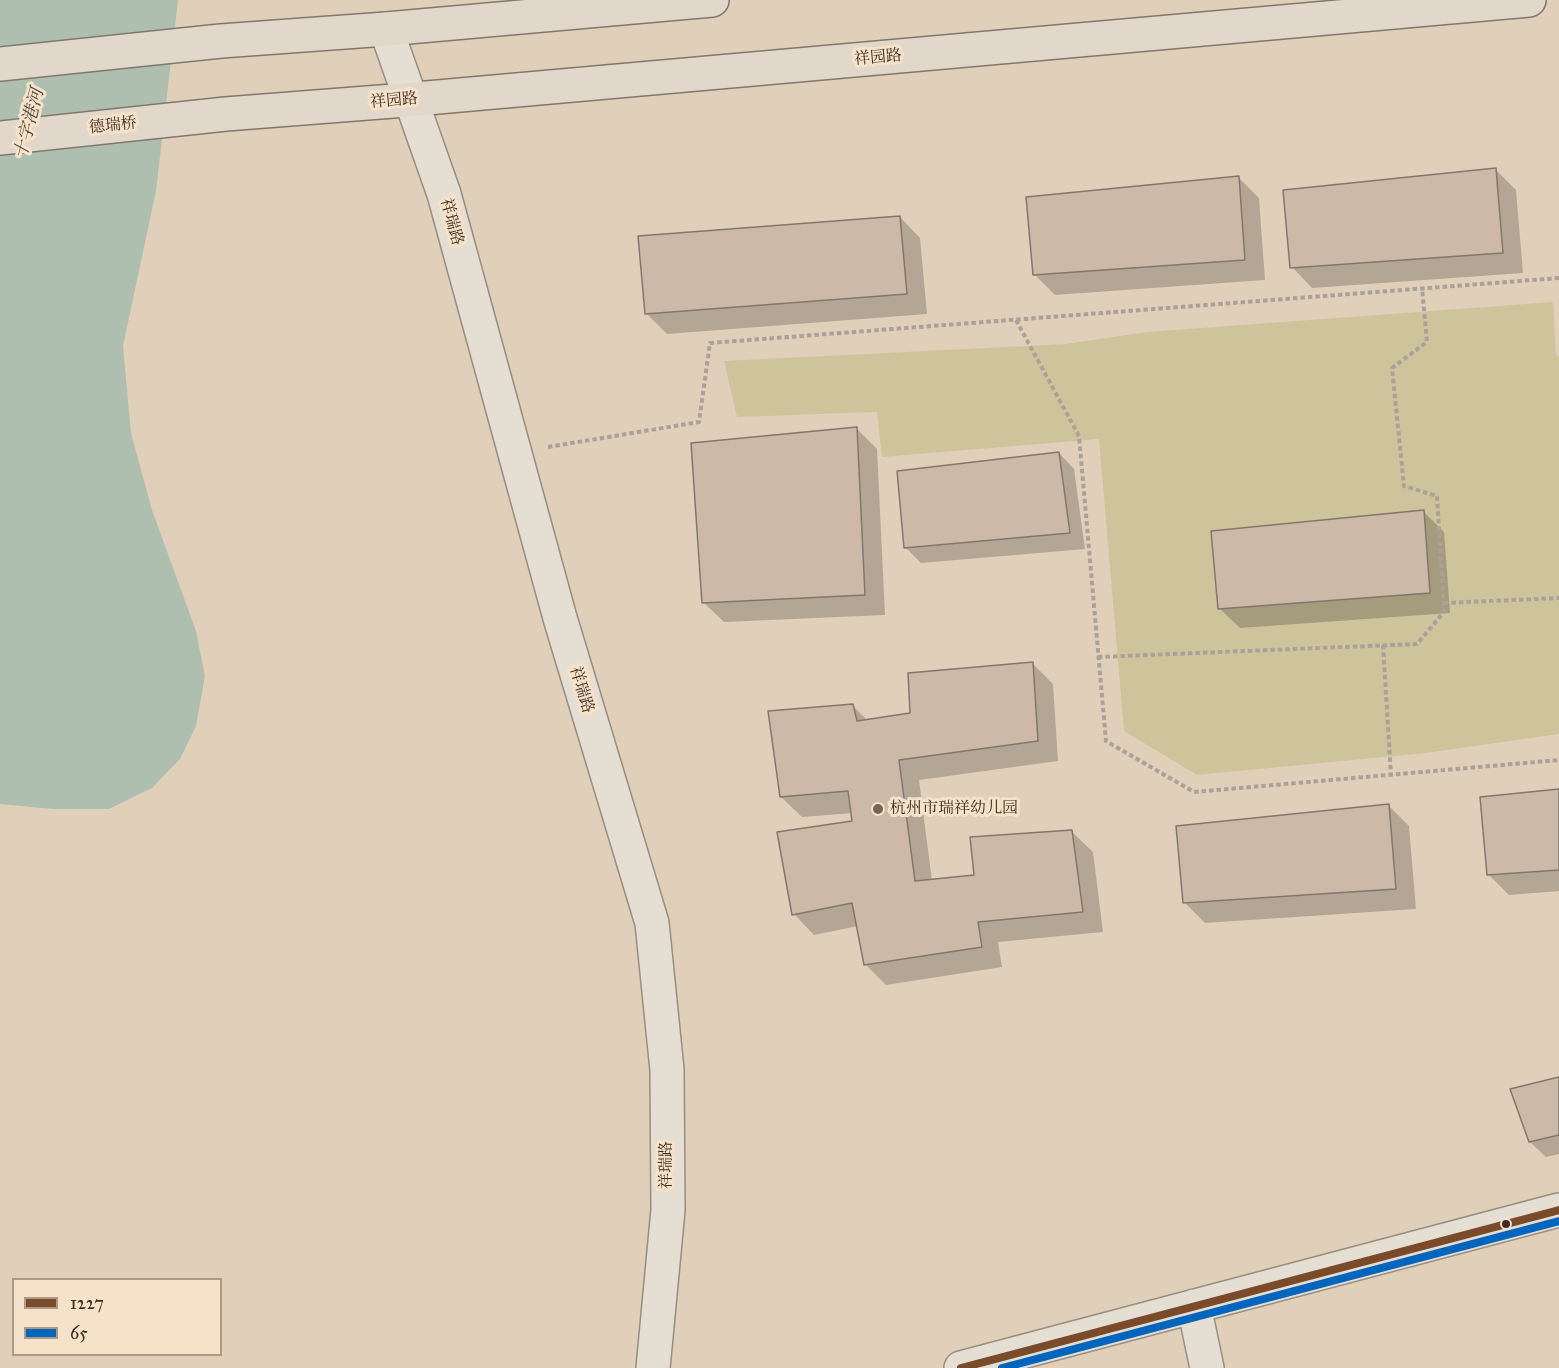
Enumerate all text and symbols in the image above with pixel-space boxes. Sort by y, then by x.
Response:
street label: 祥园路 [853,46,903,70]
water label: 十字港河 [11,86,49,162]
street label: 祥园路 [369,89,419,113]
street label: 德瑞桥 [88,114,138,138]
street label: 祥瑞路 [436,196,466,248]
street label: 祥瑞路 [565,664,597,716]
place label: 杭州市瑞祥幼儿园 [890,799,1018,819]
marker: 杭州市瑞祥幼儿园 [871,802,885,816]
street label: 祥瑞路 [657,1141,677,1189]
unlabelled marker [1500,1218,1512,1230]
legend [12,1278,222,1356]
text: 1227 [70,1292,104,1314]
text: 65 [70,1322,88,1344]

